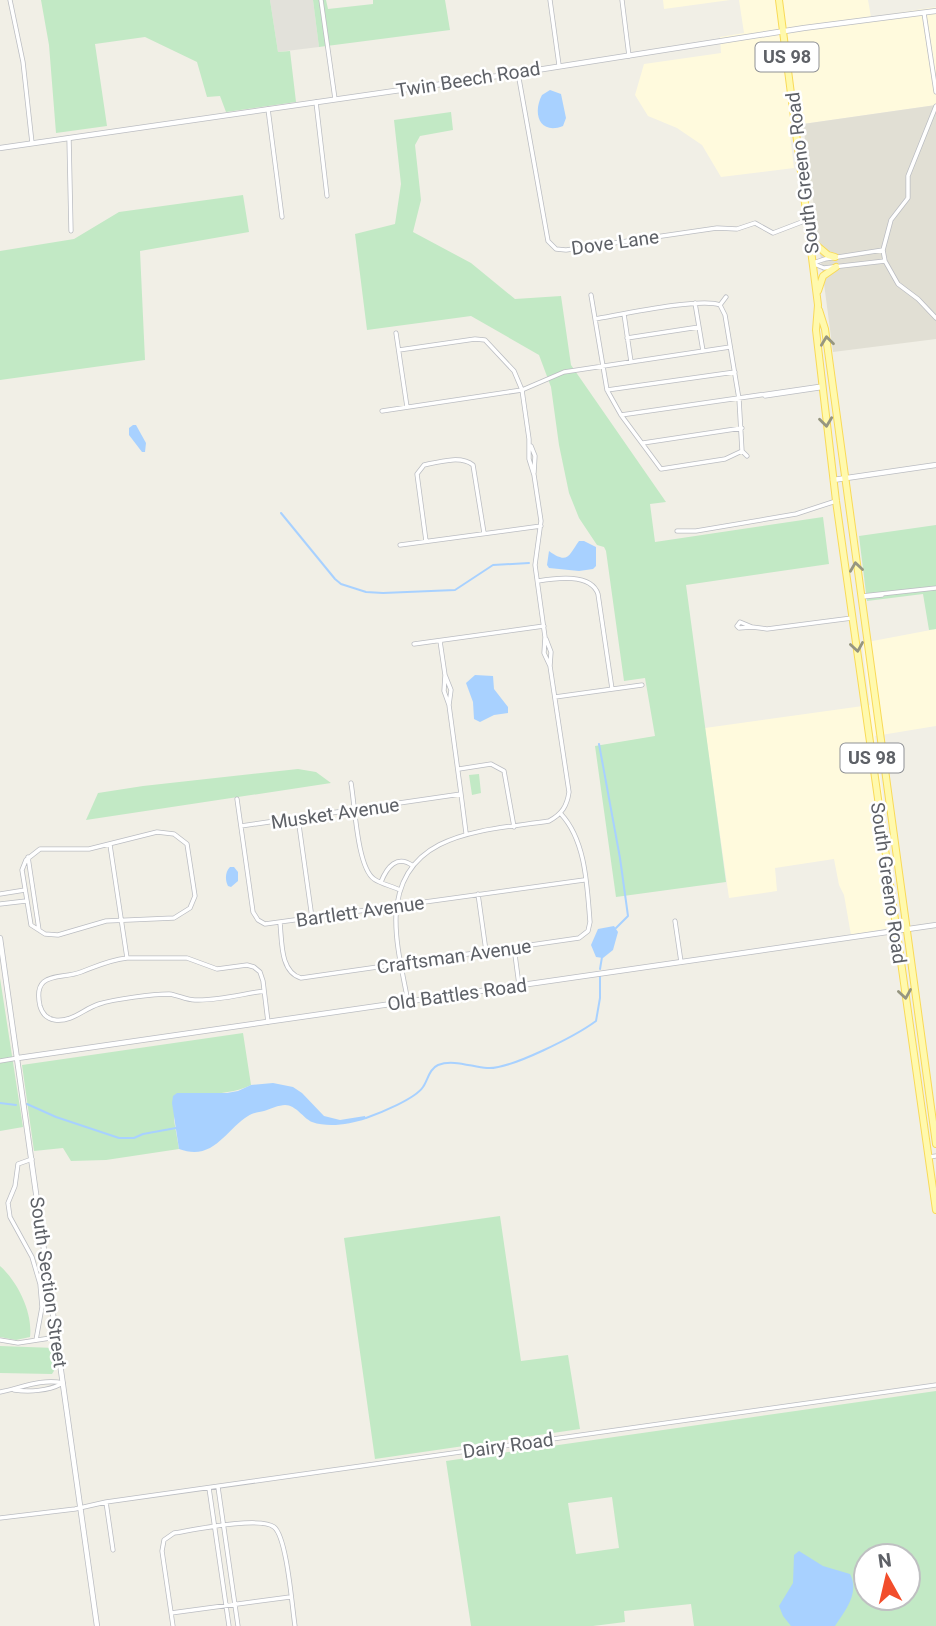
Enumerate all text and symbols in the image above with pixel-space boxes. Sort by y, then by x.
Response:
road number: US 98 [756,42,818,72]
street label: Twin Beech Road [394,57,542,102]
street label: South Greeno Road [781,91,824,255]
street label: Dove Lane [570,225,660,260]
one-way arrow [819,335,834,347]
one-way arrow [819,416,834,428]
one-way arrow [849,561,864,573]
one-way arrow [849,641,864,653]
road number: US 98 [840,744,903,772]
street label: Musket Avenue [269,793,401,834]
street label: South Greeno Road [866,801,911,965]
street label: Bartlett Avenue [294,891,426,932]
street label: Craftsman Avenue [375,934,533,979]
street label: Old Battles Road [386,973,528,1016]
one-way arrow [897,988,912,1000]
street label: South Section Street [25,1195,72,1369]
street label: Dairy Road [461,1428,555,1463]
north arrow [852,1542,922,1612]
text: N [876,1548,893,1573]

